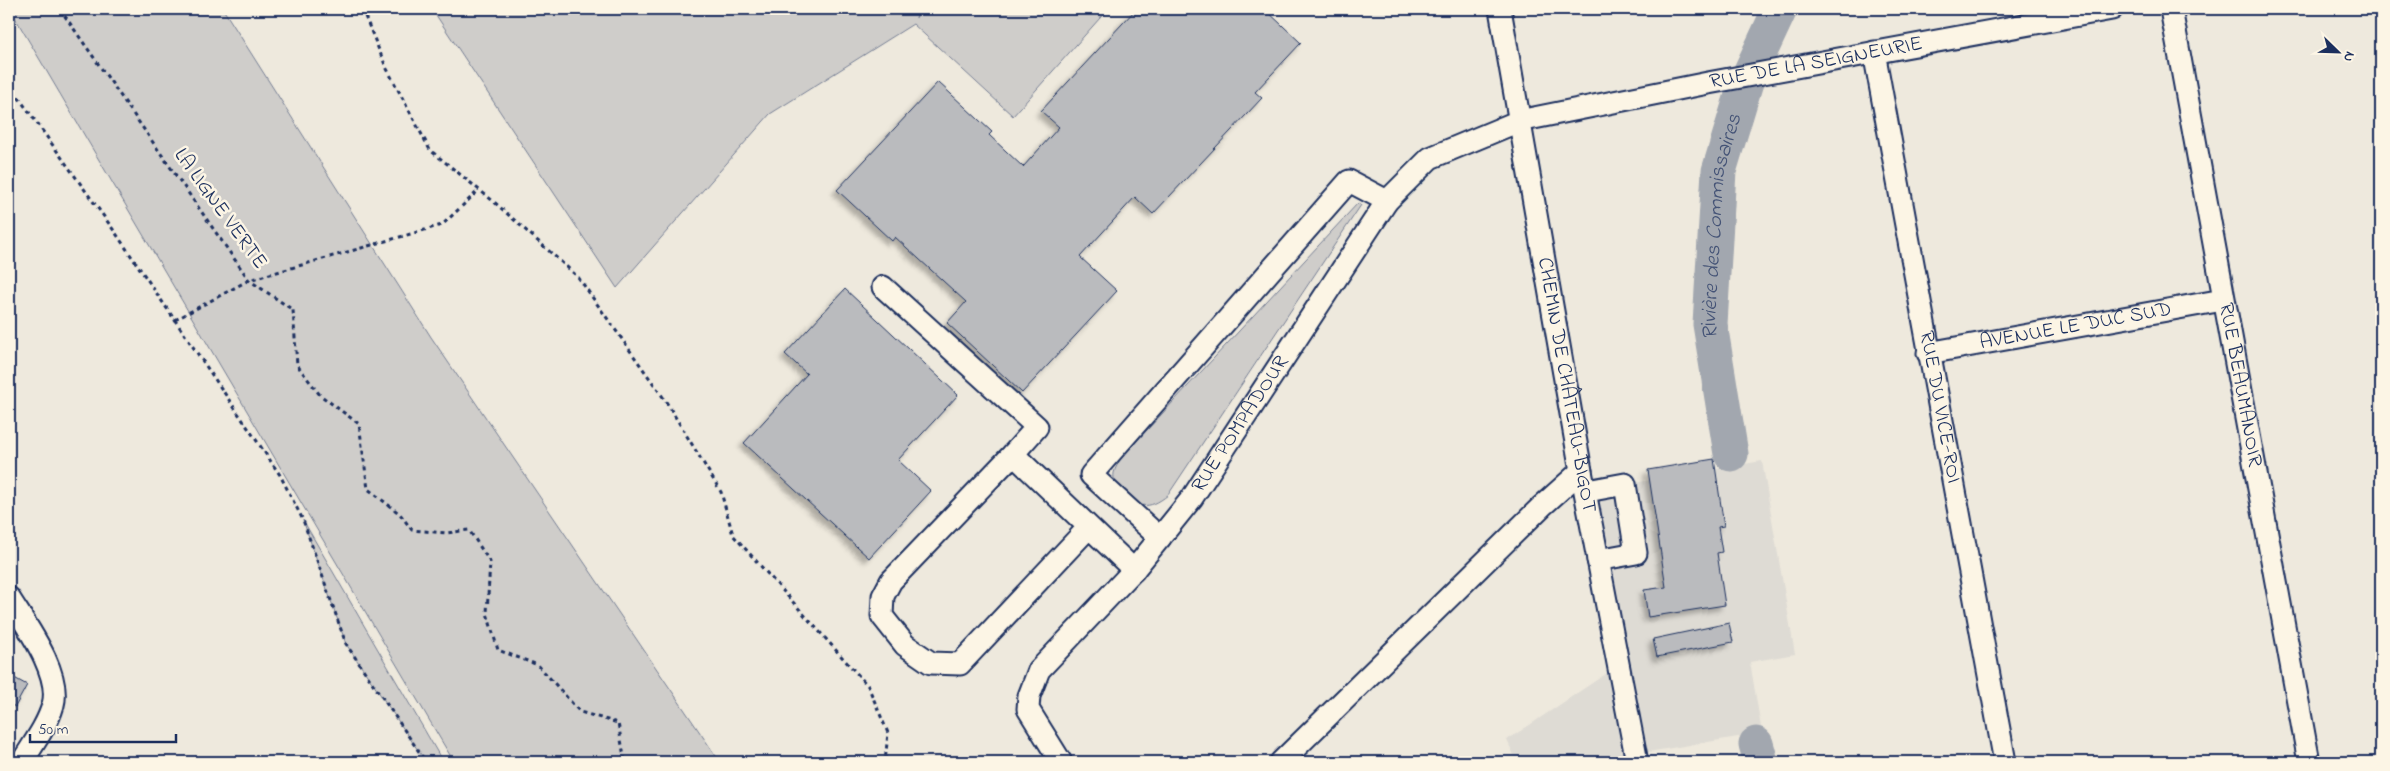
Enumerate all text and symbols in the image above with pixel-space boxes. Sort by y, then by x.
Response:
north arrow [2312,28,2362,78]
street label: RUE DE LA SEIGNEURIE [1707,29,1925,97]
text: N [2337,48,2360,65]
water label: Rivière des Commissaires [1694,109,1752,342]
street label: LA LIGNE VERTE [166,142,274,276]
street label: CHEMIN DE CHÂTEAU-BIGOT [1529,255,1604,515]
street label: AVENUE LE DUC SUD [1977,295,2174,358]
street label: RUE BEAUMANOIR [2210,300,2270,470]
street label: RUE DU VICE-ROI [1911,328,1968,486]
street label: RUE POMPADOUR [1184,349,1297,499]
scale bar [30,711,176,743]
text: 50 m [38,719,69,741]

